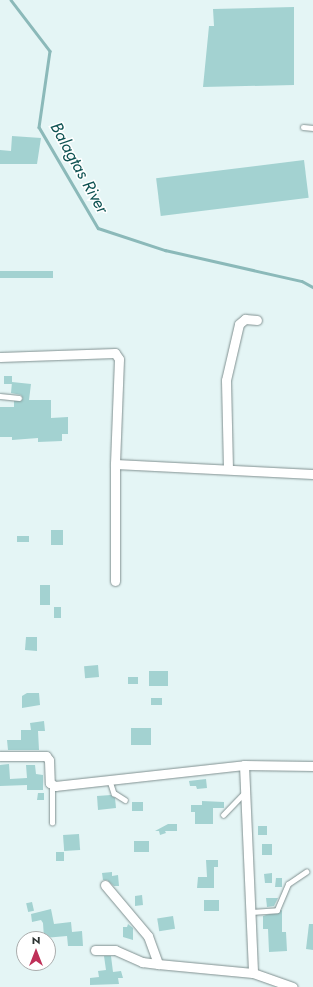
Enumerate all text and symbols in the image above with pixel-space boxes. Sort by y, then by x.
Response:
water label: Balagtas River [46,119,112,217]
north arrow [16,931,56,971]
text: N [32,932,40,948]

